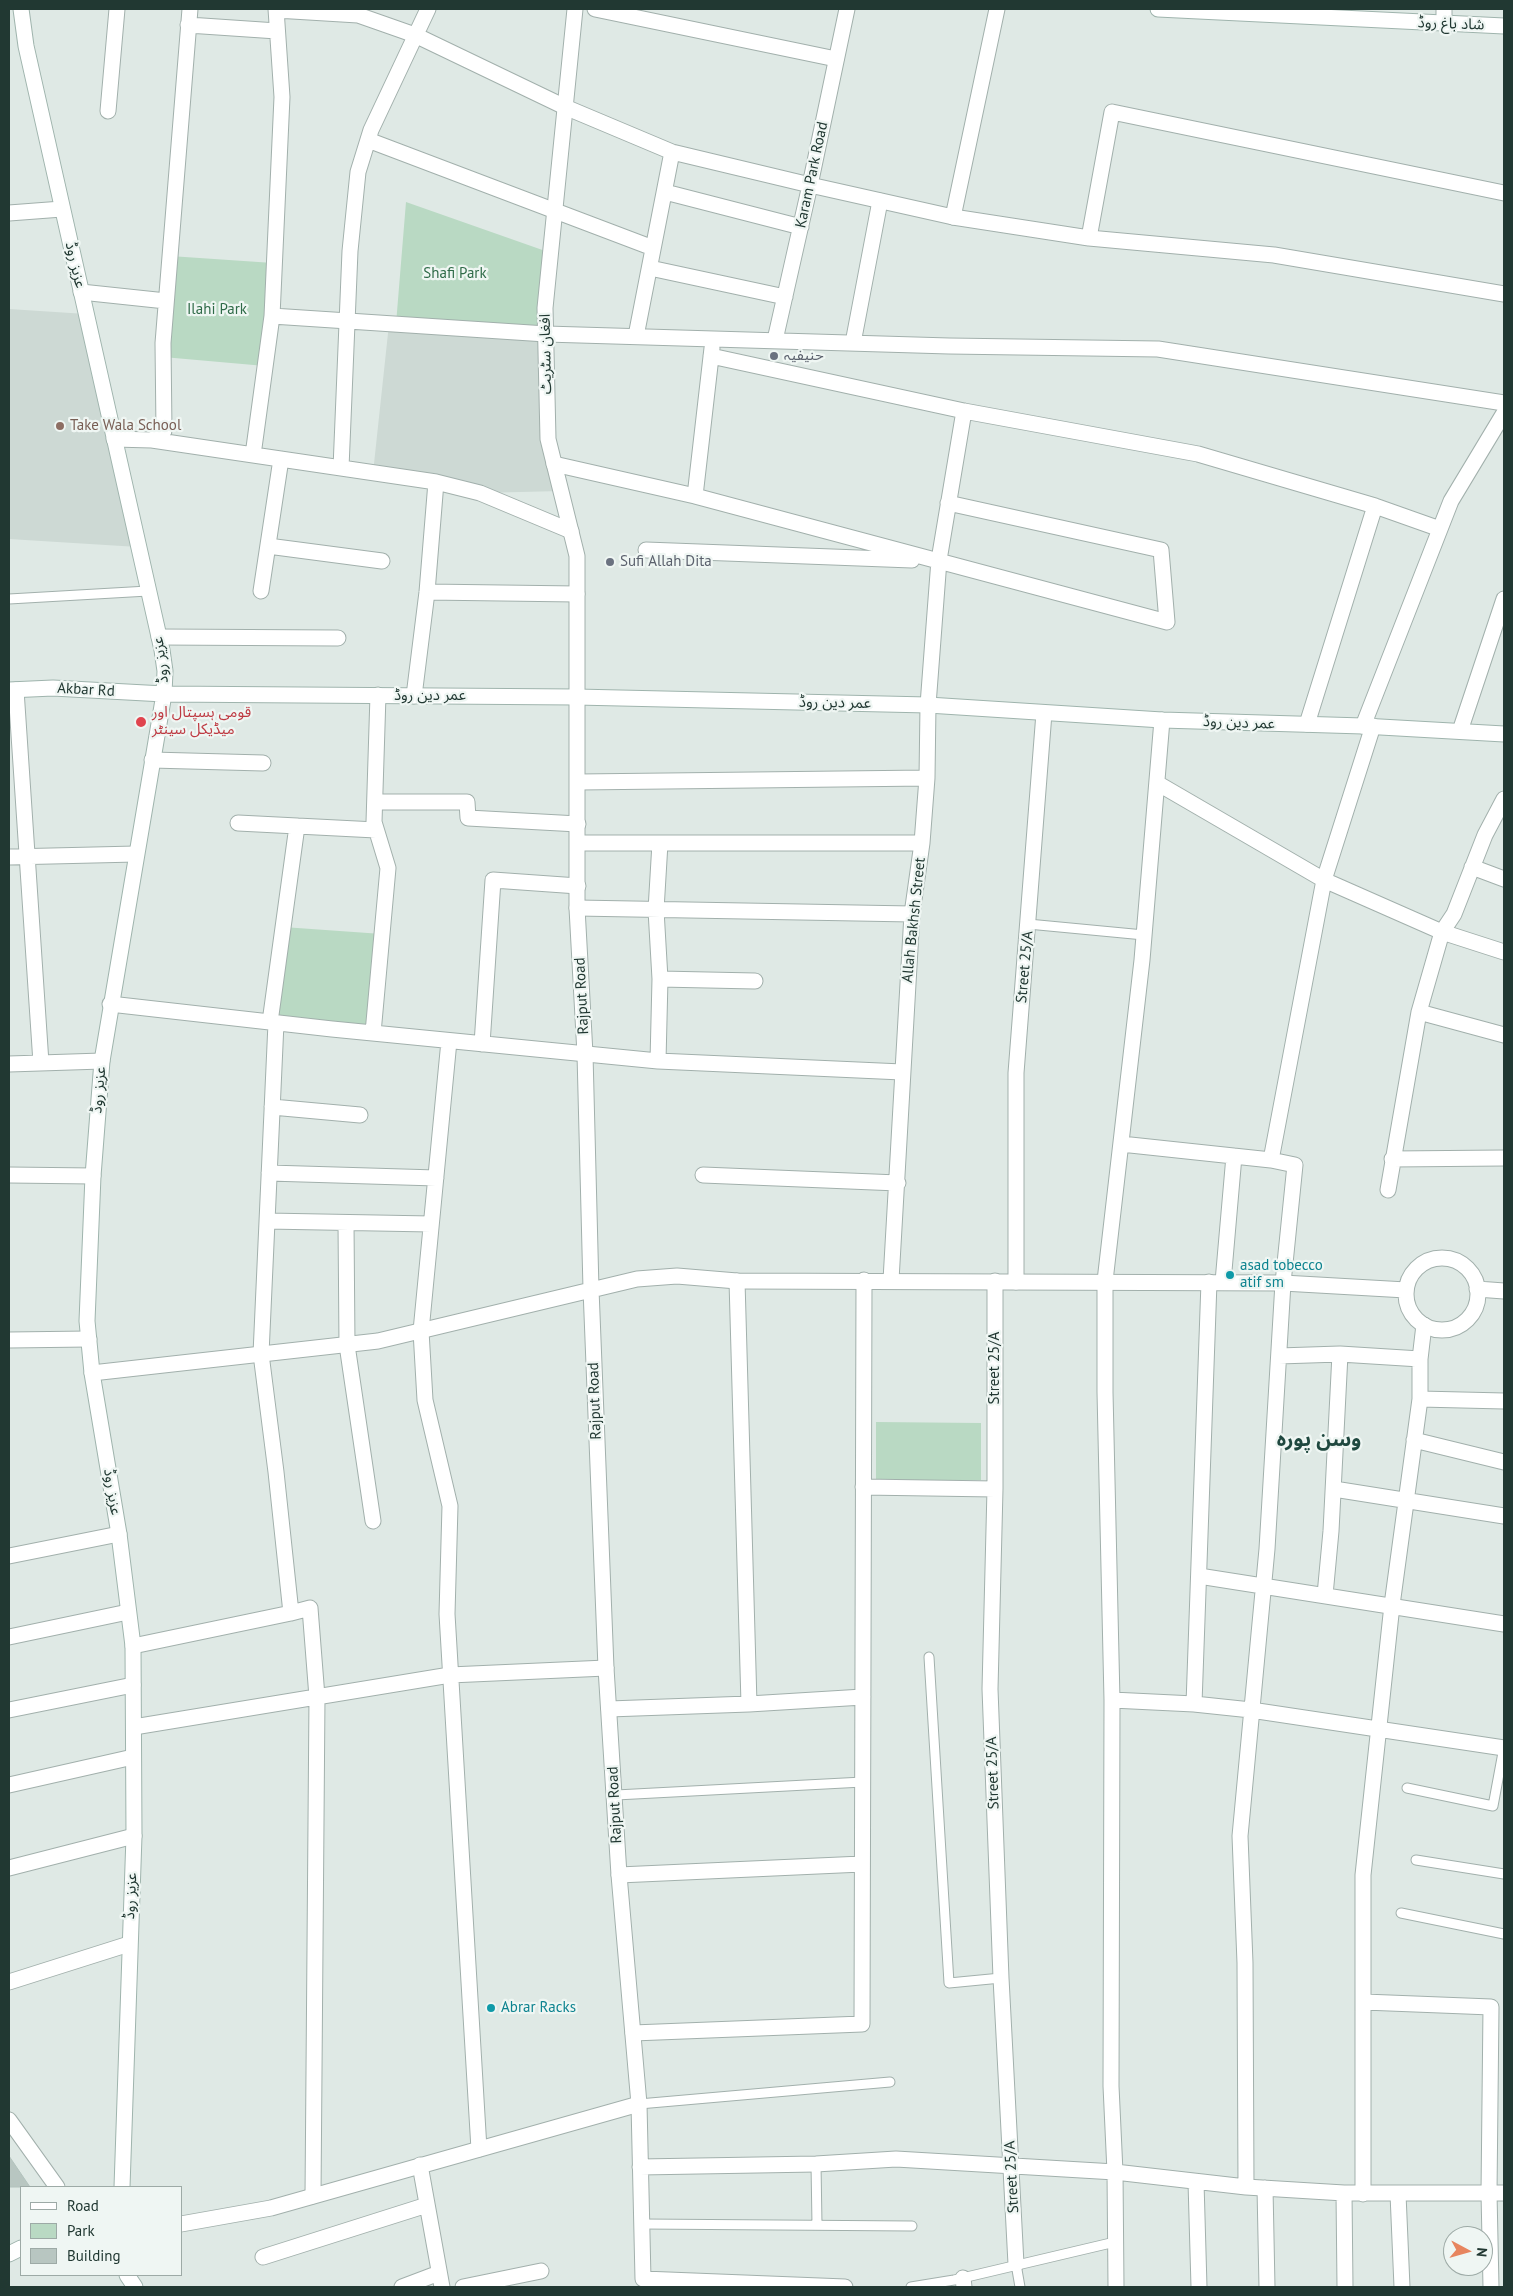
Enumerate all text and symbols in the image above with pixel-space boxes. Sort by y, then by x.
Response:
street label: شاد باغ روڈ [1417,14,1485,34]
street label: Karam Park Road [792,120,832,230]
street label: عزیز روڈ [61,240,89,290]
park label: Shafi Park [423,265,487,283]
park label: Ilahi Park [187,301,247,319]
street label: افغان سٹریٹ [536,314,556,394]
place label: حنیفیہ [784,347,824,365]
marker: حنیفیہ [768,350,780,362]
place label: Take Wala School [70,417,181,435]
marker: Take Wala School [54,420,66,432]
place label: Sufi Allah Dita [620,553,712,571]
marker: Sufi Allah Dita [604,556,616,568]
street label: عزیز روڈ [149,636,173,684]
street label: Akbar Rd [57,680,115,700]
street label: عمر دین روڈ [394,687,466,705]
street label: عمر دین روڈ [799,693,871,713]
place label: قومی ہسپتال اور میڈیکل سینٹر [152,704,251,739]
street label: عمر دین روڈ [1203,713,1275,733]
marker: قومی ہسپتال اور میڈیکل سینٹر [134,715,148,729]
street label: Allah Bakhsh Street [898,857,930,983]
street label: Street 25/A [1013,930,1037,1004]
street label: Rajput Road [571,957,593,1035]
street label: عزیز روڈ [88,1066,110,1114]
place label: asad tobecco atif sm [1240,1257,1323,1292]
marker: asad tobecco atif sm [1224,1269,1236,1281]
street label: Street 25/A [986,1332,1004,1404]
street label: Rajput Road [585,1362,605,1440]
district label: وسن پورہ [1277,1428,1361,1452]
street label: عزیز روڈ [99,1467,125,1517]
street label: Street 25/A [983,1736,1003,1810]
street label: Rajput Road [604,1766,626,1844]
street label: عزیز روڈ [121,1872,141,1920]
place label: Abrar Racks [501,1999,576,2017]
marker: Abrar Racks [485,2002,497,2014]
street label: Street 25/A [1001,2140,1023,2214]
legend [20,2186,182,2276]
text: Road [67,2196,99,2215]
text: Park [67,2221,95,2240]
north arrow [1443,2226,1493,2276]
text: Building [67,2246,121,2265]
text: N [1472,2247,1491,2258]

